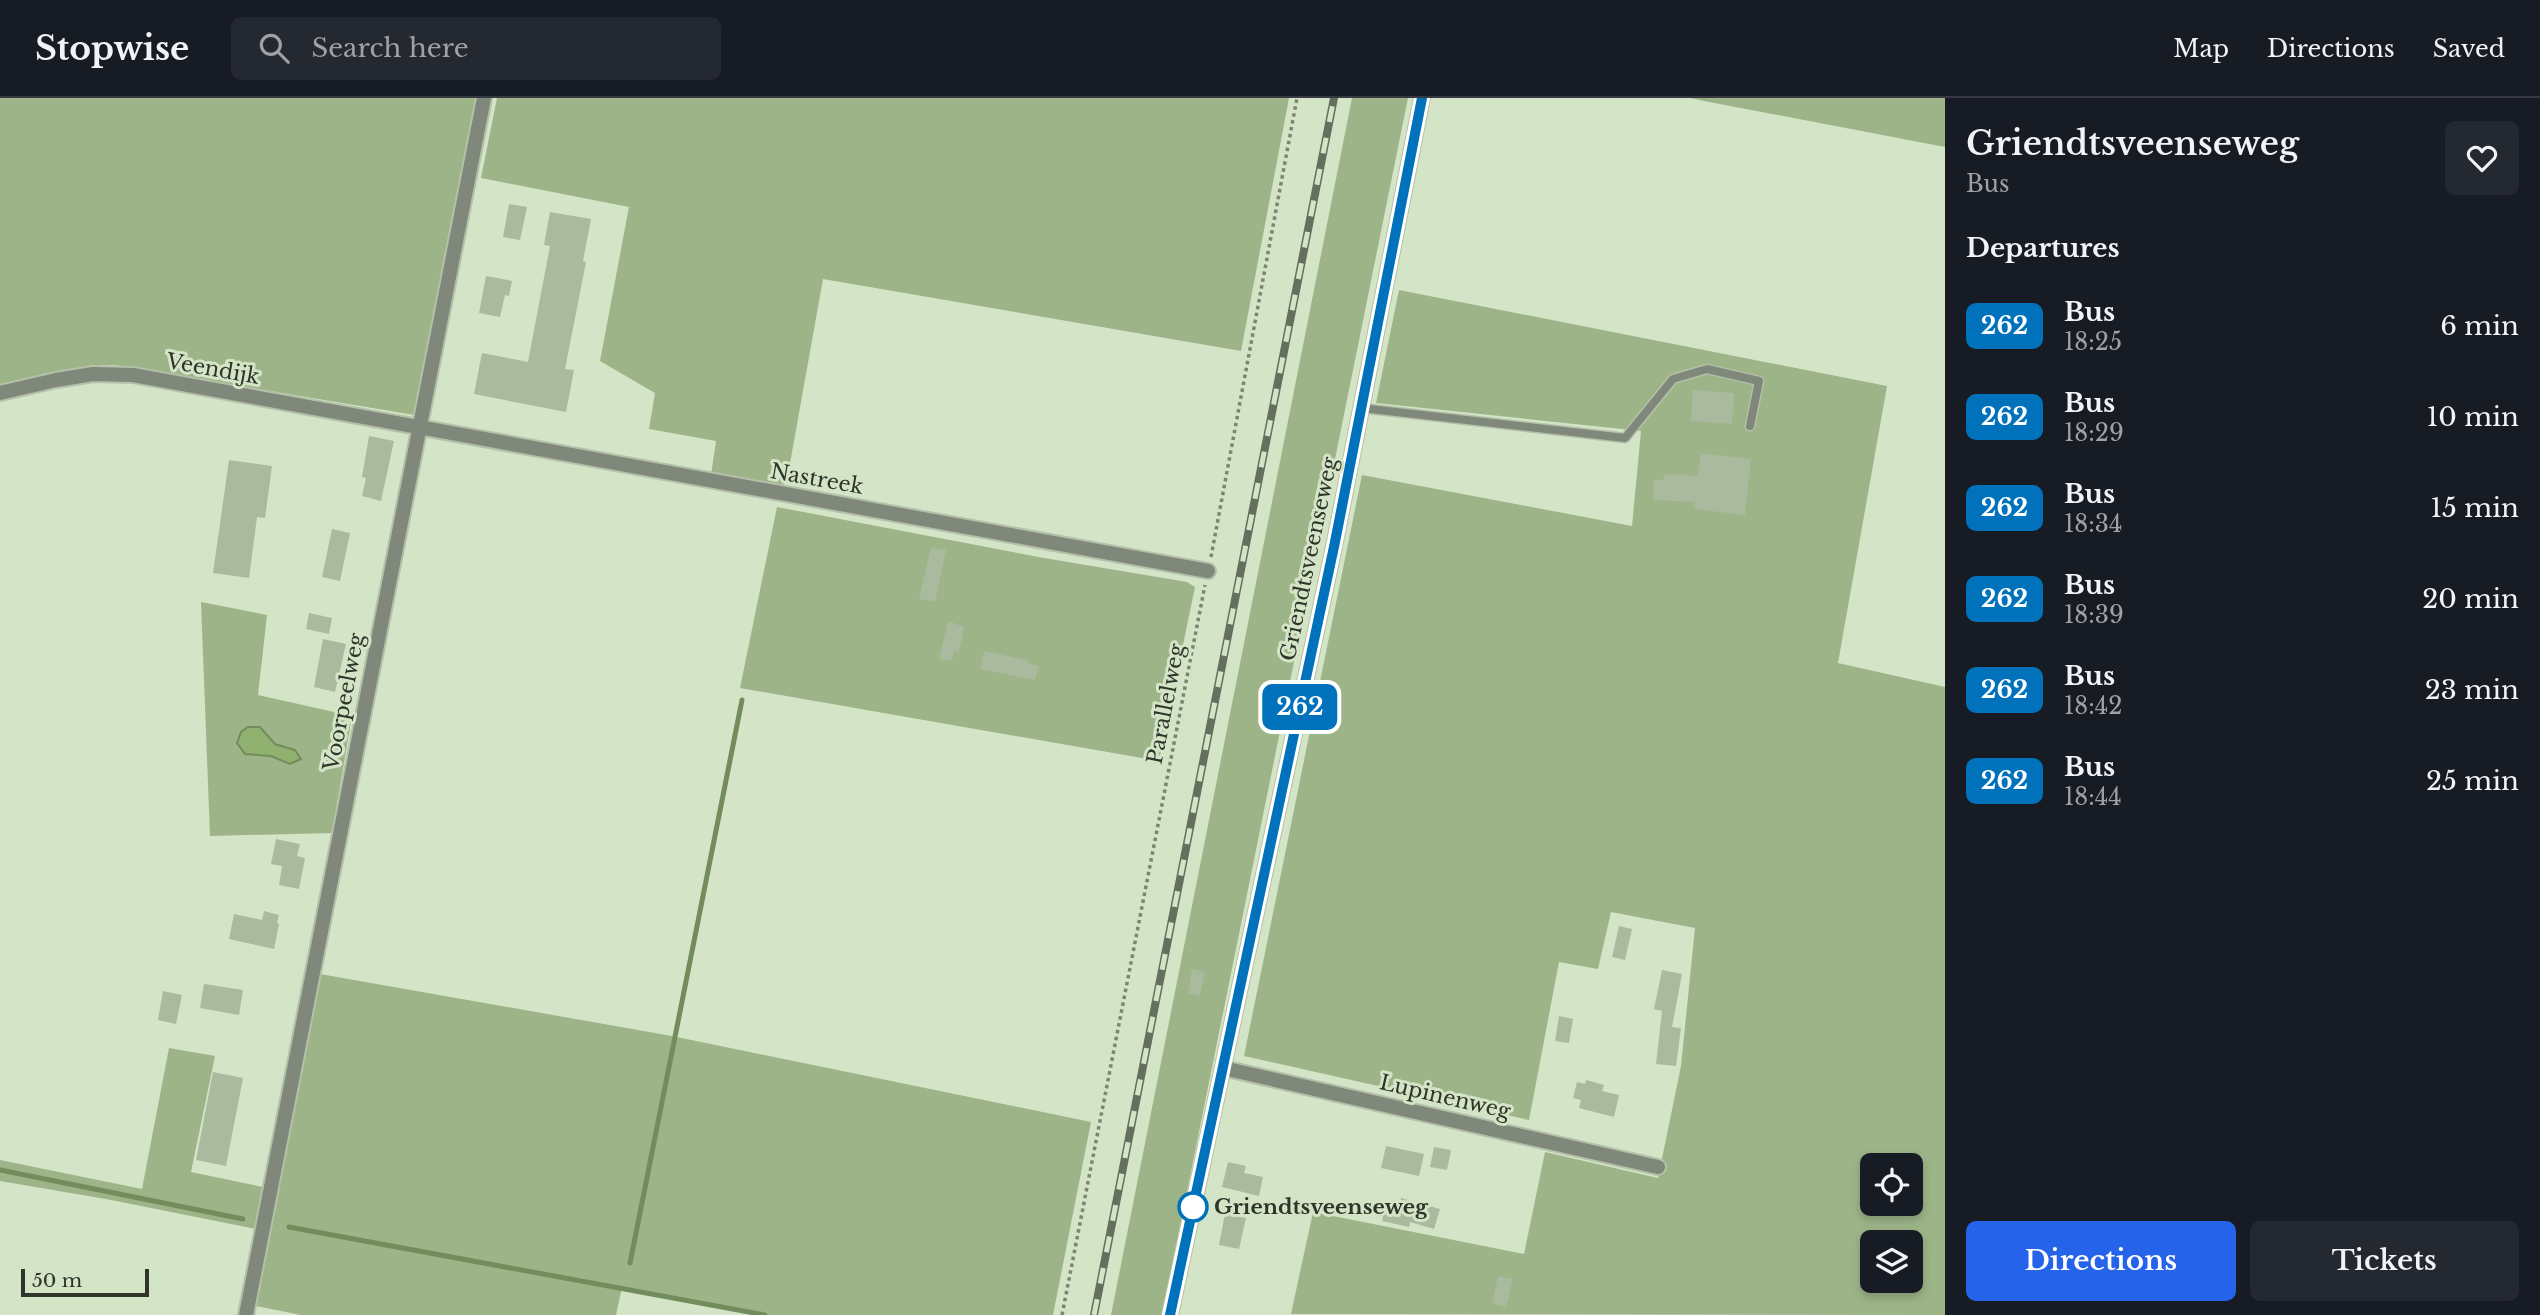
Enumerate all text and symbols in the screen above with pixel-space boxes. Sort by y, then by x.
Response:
search box [231,17,721,80]
text: Stopwise [35,28,189,69]
icon: search [255,29,293,67]
text: Search here [311,32,469,64]
text: Map [2173,34,2229,63]
text: Directions [2267,34,2395,63]
text: Saved [2433,34,2505,63]
button: heart [2445,121,2519,195]
text: Griendtsveenseweg [1966,123,2299,164]
text: Bus [1966,170,2009,198]
text: Departures [1966,232,2120,264]
text: Bus [2064,296,2115,328]
text: 6 min [2440,310,2519,342]
text: 262 [1981,311,2028,340]
text: 18:25 [2064,328,2122,356]
street label: Veendijk [164,348,262,390]
text: Bus [2064,387,2115,419]
text: 10 min [2427,401,2519,433]
text: 262 [1981,402,2028,431]
text: 18:29 [2064,419,2124,447]
street label: Griendtsveenseweg [1275,454,1343,663]
street label: Nastreek [768,458,866,500]
text: Bus [2064,478,2115,510]
text: 15 min [2430,492,2519,524]
text: 262 [1981,493,2028,522]
text: 18:34 [2064,510,2122,538]
text: Bus [2064,569,2115,601]
text: 20 min [2422,583,2519,615]
text: 262 [1981,584,2028,613]
text: 18:39 [2064,601,2124,629]
street label: Voorpeelweg [318,631,370,774]
street label: Parallelweg [1142,641,1190,766]
text: Bus [2064,660,2115,692]
text: 23 min [2425,674,2519,706]
text: 262 [1981,675,2028,704]
line badge: 262 [1260,684,1340,730]
text: 262 [1276,692,1324,721]
text: 18:42 [2064,692,2122,720]
text: Bus [2064,751,2115,783]
text: 25 min [2426,765,2519,797]
text: 262 [1981,766,2028,795]
text: 18:44 [2064,783,2122,811]
street label: Lupinenweg [1377,1069,1513,1125]
map controls [1860,1153,1923,1293]
button: locate [1860,1153,1923,1216]
marker: Griendtsveenseweg [1178,1192,1208,1222]
place label: Griendtsveenseweg [1214,1194,1429,1220]
button: Directions [1966,1221,2236,1301]
button: Tickets [2250,1221,2519,1301]
button: layers [1860,1230,1923,1293]
scale bar [21,1266,149,1298]
text: 50 m [32,1269,82,1292]

